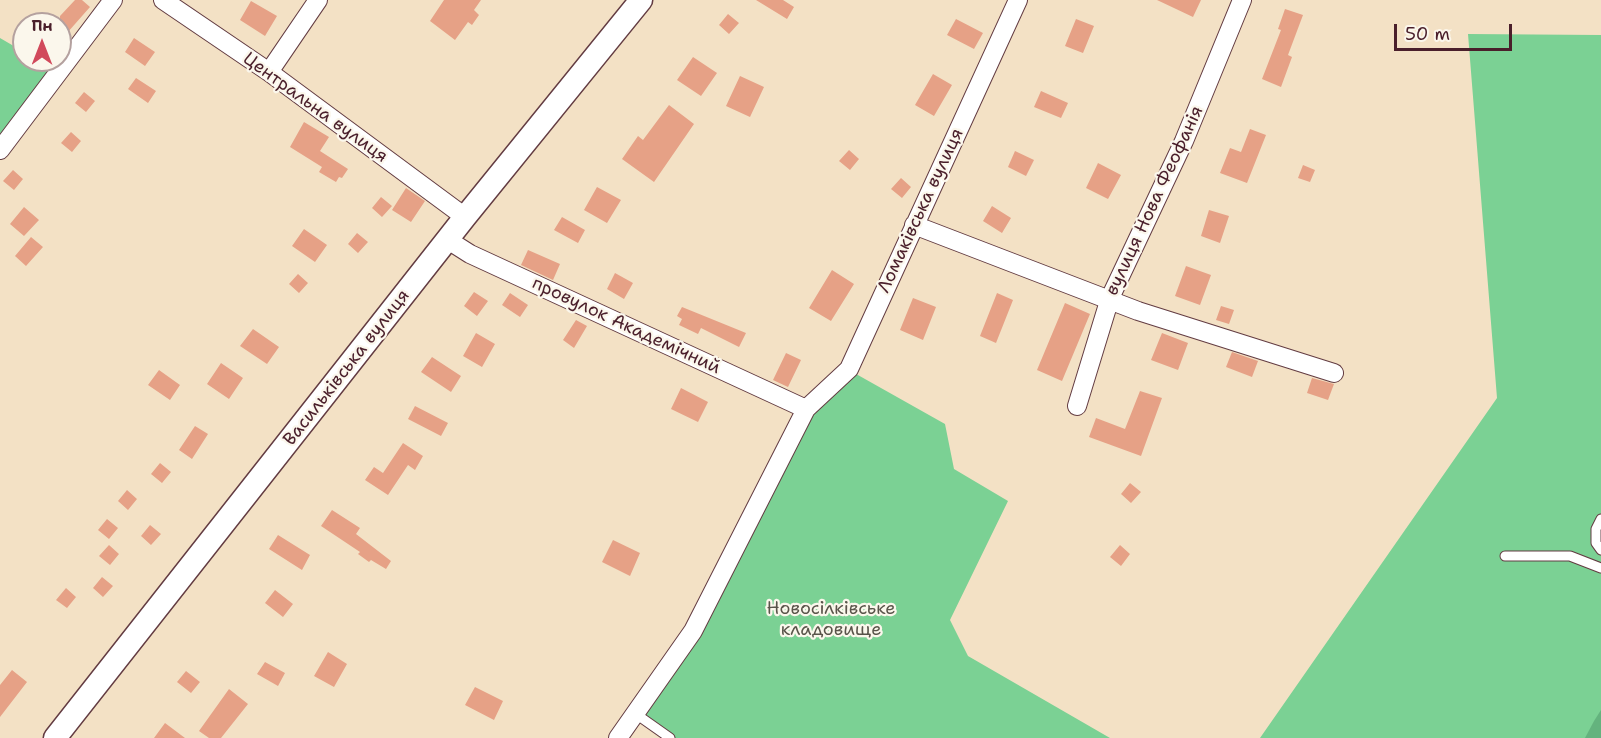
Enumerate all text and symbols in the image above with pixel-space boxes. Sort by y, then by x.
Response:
north arrow [12,12,72,72]
scale bar [1397,12,1516,50]
text: Пн [31,15,53,36]
text: 50 m [1405,22,1450,46]
street label: Центральна вулиця [238,48,392,168]
street label: вулиця Нова Феофанія [1102,103,1208,299]
street label: Ломаківська вулиця [873,125,969,297]
street label: провулок Академічний [528,273,724,379]
street label: Васильківська вулиця [279,286,415,450]
park label: Новосілківське кладовище [766,598,896,640]

